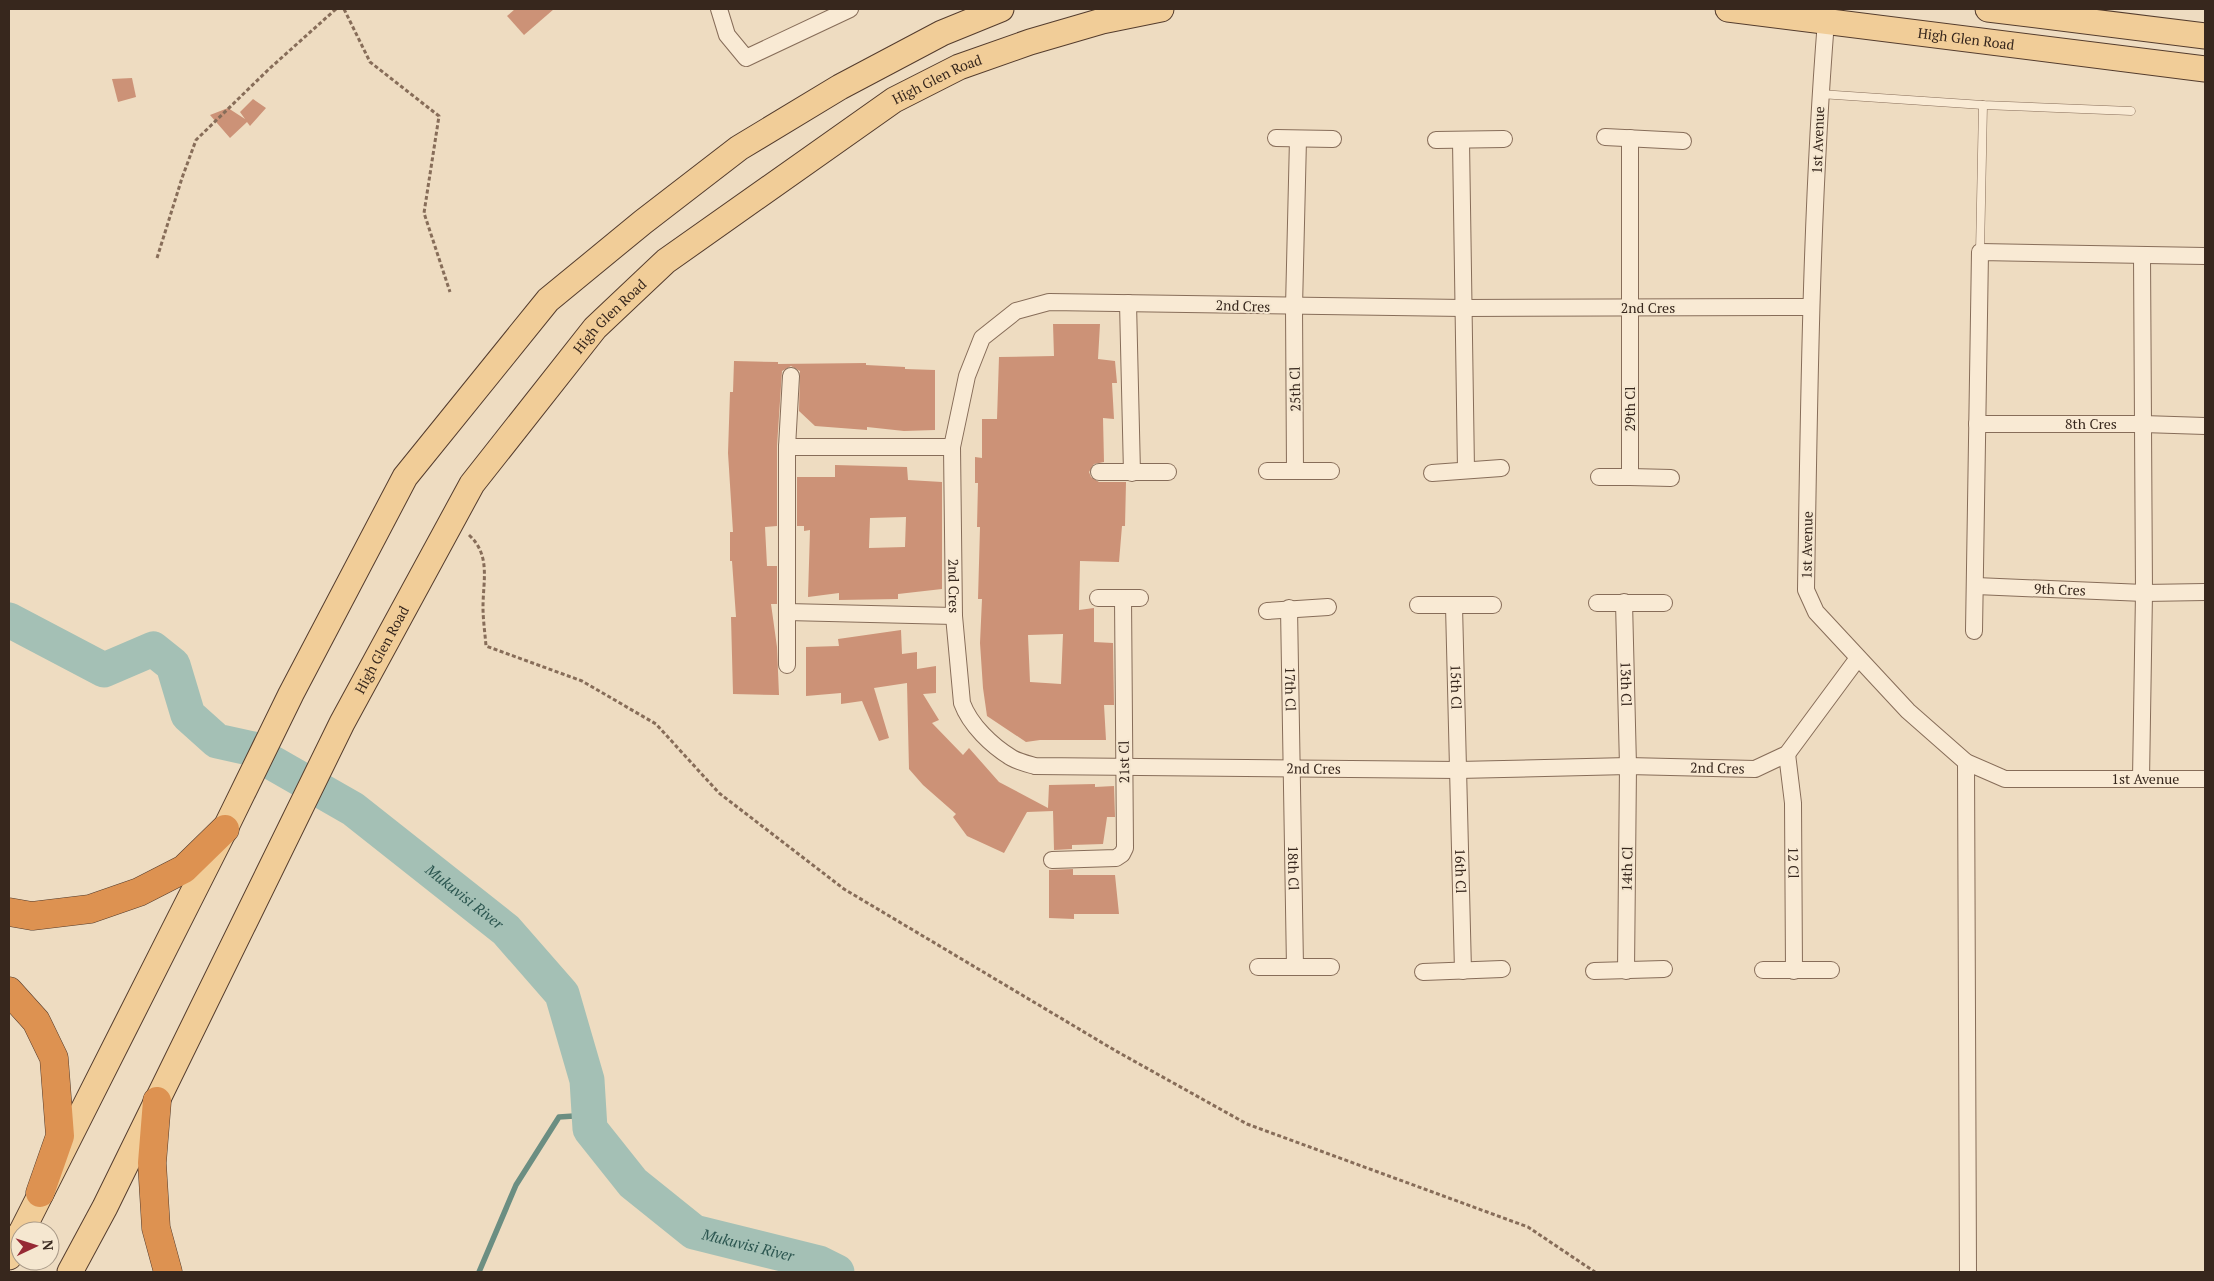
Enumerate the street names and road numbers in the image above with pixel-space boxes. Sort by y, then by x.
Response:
street label: High Glen Road [1917,23,2016,54]
street label: High Glen Road [889,50,984,108]
street label: 1st Avenue [1807,106,1828,174]
street label: High Glen Road [568,274,650,357]
street label: 2nd Cres [1215,295,1271,316]
street label: 2nd Cres [1621,298,1675,317]
street label: 25th Cl [1285,366,1304,412]
street label: 29th Cl [1620,387,1639,431]
street label: 8th Cres [2065,414,2117,433]
street label: 1st Avenue [1796,511,1817,579]
street label: 2nd Cres [944,559,964,613]
street label: 9th Cres [2034,578,2086,600]
street label: High Glen Road [350,602,413,697]
street label: 13th Cl [1616,661,1637,707]
street label: 15th Cl [1446,664,1467,710]
street label: 17th Cl [1281,667,1301,711]
street label: 21st Cl [1114,740,1133,784]
street label: 2nd Cres [1690,757,1745,778]
street label: 2nd Cres [1286,758,1341,778]
street label: 1st Avenue [2112,769,2179,788]
street label: 18th Cl [1284,845,1304,891]
street label: 14th Cl [1617,846,1636,892]
street label: 12 Cl [1784,847,1803,878]
street label: 16th Cl [1451,848,1471,894]

